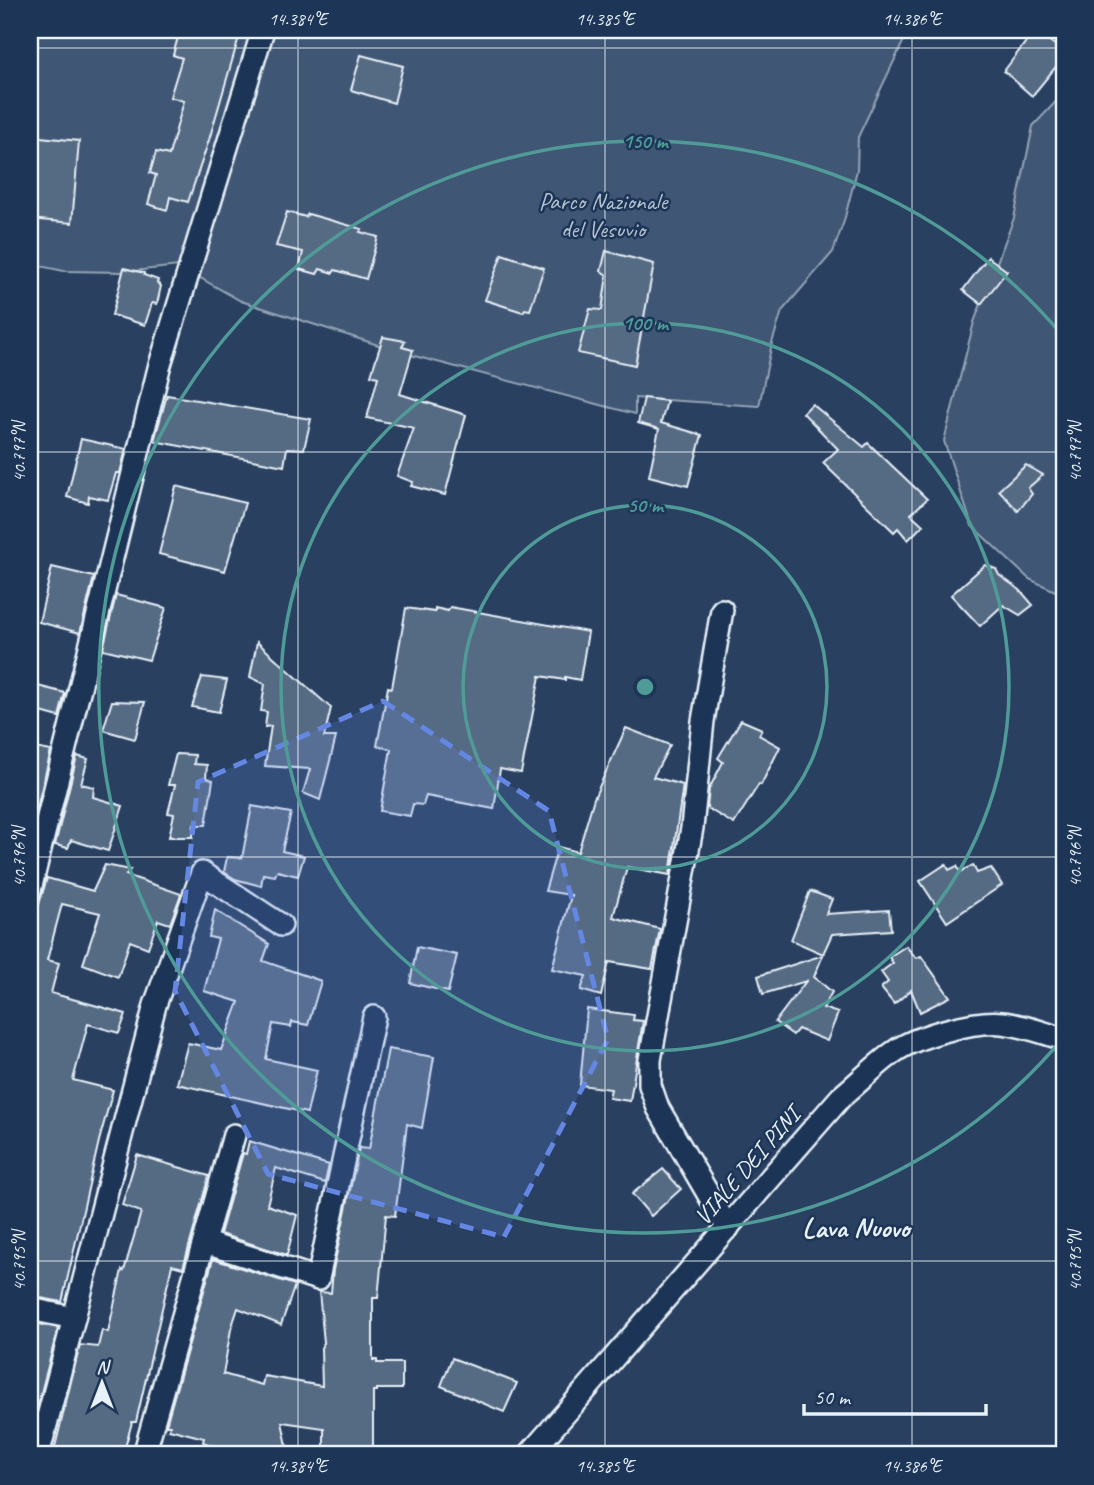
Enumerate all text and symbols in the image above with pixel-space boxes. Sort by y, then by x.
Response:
text: 14.384°E [269,8,330,30]
text: 14.385°E [576,8,637,30]
text: 14.386°E [883,8,944,30]
text: 150 m [622,128,670,154]
park label: Parco Nazionale del Vesuvio [539,186,669,244]
text: 100 m [622,310,670,336]
text: 40.797°N [8,419,30,482]
text: 40.797°N [1064,419,1086,482]
text: 50 m [627,492,665,518]
centre of rings [633,675,657,699]
text: 40.796°N [8,824,30,887]
text: 40.796°N [1064,824,1086,887]
street label: VIALE DEI PINI [688,1097,810,1231]
district label: Lava Nuovo [802,1210,913,1245]
text: 40.795°N [8,1228,30,1291]
text: 40.795°N [1064,1228,1086,1291]
north arrow [66,1348,136,1418]
text: N [96,1355,111,1379]
scale bar [804,1373,986,1417]
text: 50 m [814,1384,852,1410]
text: 14.384°E [269,1455,330,1477]
text: 14.385°E [576,1455,637,1477]
text: 14.386°E [883,1455,944,1477]

